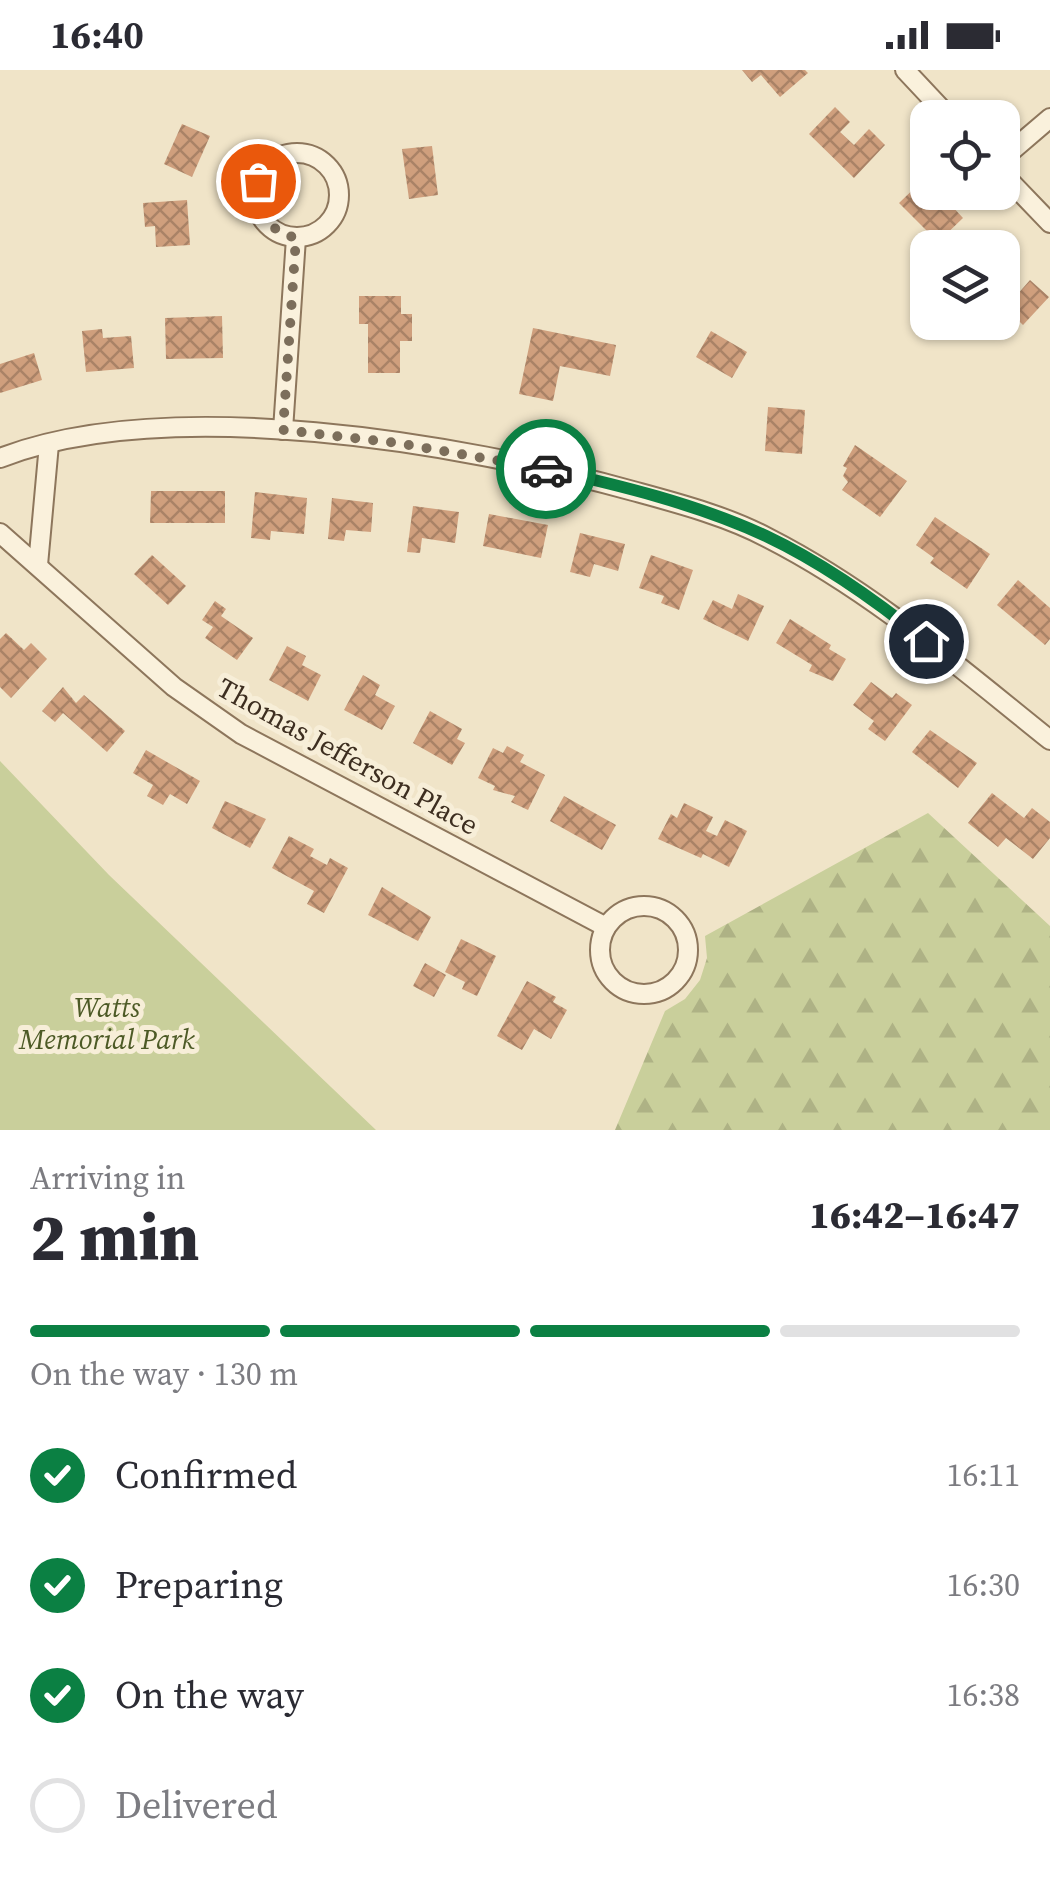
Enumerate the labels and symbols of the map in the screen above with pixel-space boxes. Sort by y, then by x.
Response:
pin [216,139,301,224]
courier [496,419,596,519]
pin [884,599,969,684]
street label: Thomas Jefferson Place [211,668,485,844]
park label: Watts Memorial Park [18,988,196,1058]

